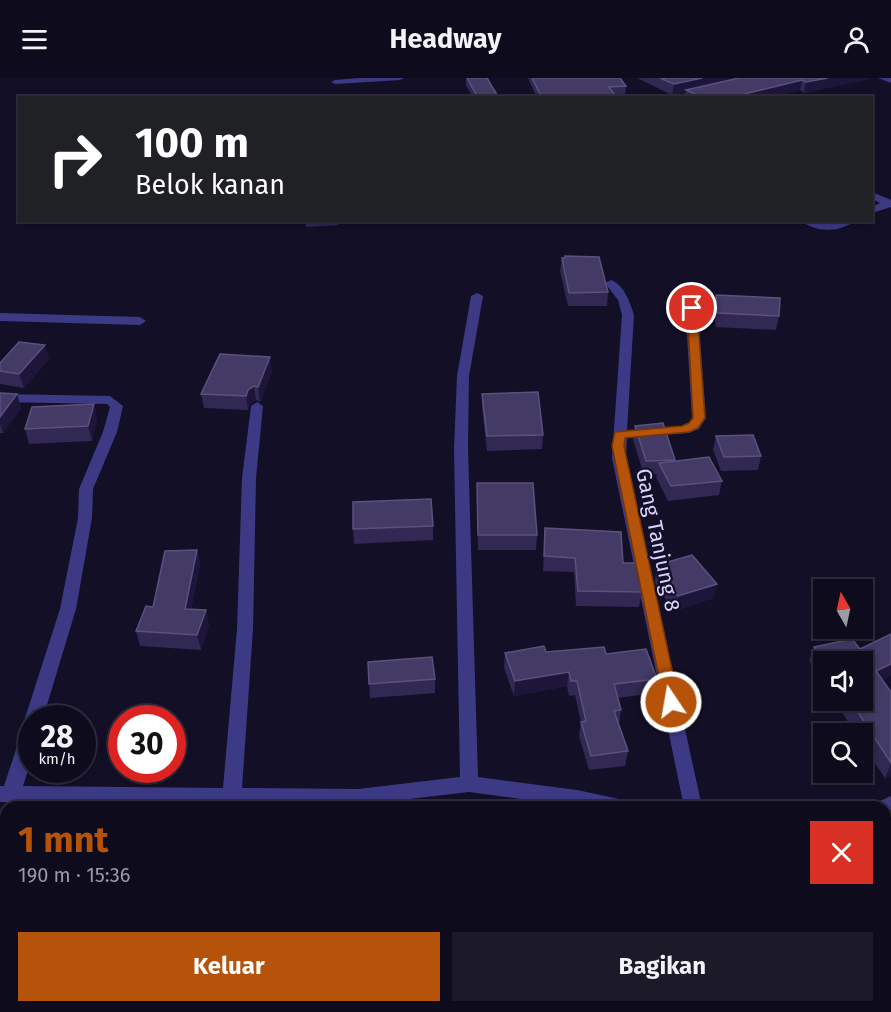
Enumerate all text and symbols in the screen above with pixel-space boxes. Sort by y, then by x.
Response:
icon: menu [18,23,51,56]
text: Headway [390,23,501,55]
icon: person [840,23,873,56]
text: 100 m [135,118,249,168]
icon: right [36,120,114,198]
text: Belok kanan [135,169,285,201]
pin [666,282,717,333]
icon: arrive [675,291,708,324]
street label: Gang Tanjung 8 [630,466,686,614]
north arrow [813,579,873,639]
map controls [813,579,873,783]
button: sound [813,651,873,711]
position arrow [639,670,703,734]
speed limit sign: 30 [108,705,186,783]
text: 28 [41,719,73,755]
button: search [813,723,873,783]
text: km/h [38,750,76,768]
text: 1 mnt [18,818,108,862]
button: close [810,821,873,884]
text: 190 m · 15:36 [18,863,130,887]
button: Keluar [18,932,440,1001]
button: Bagikan [452,932,873,1001]

